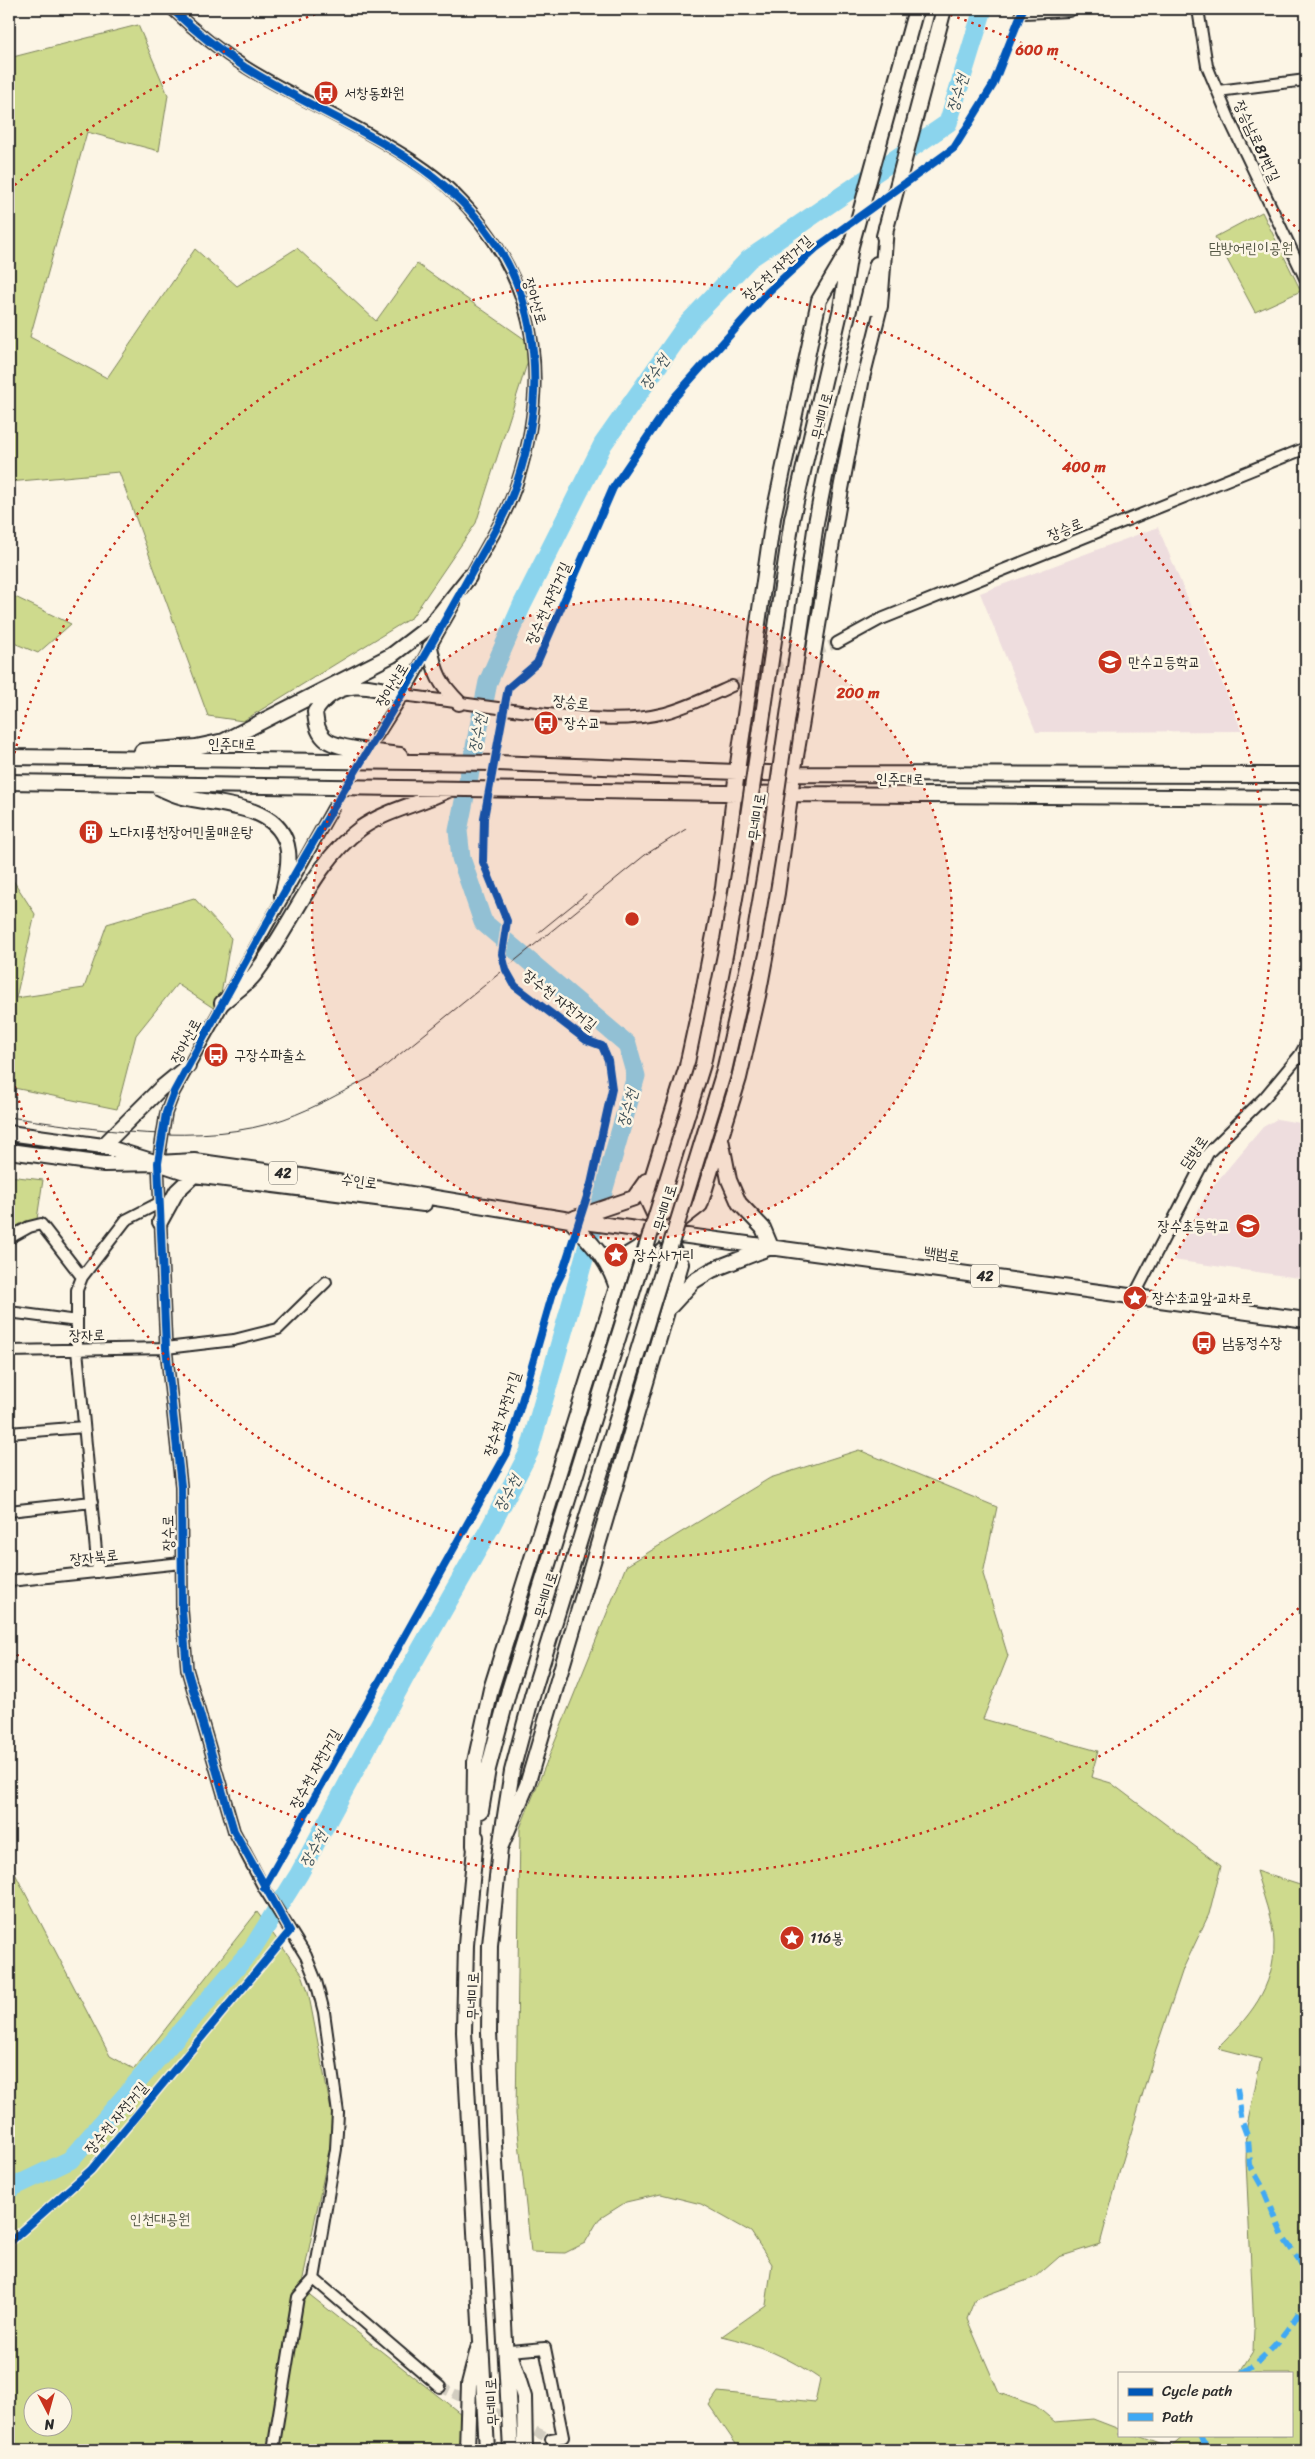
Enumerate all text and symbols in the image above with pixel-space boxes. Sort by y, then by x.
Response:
text: 600 m [1015,37,1059,63]
water label: 장수천 [937,68,977,116]
bus stop icon: 서창동화원 [313,80,339,106]
place label: 서창동화원 [344,80,404,106]
street label: 장승남로81번길 [1227,96,1287,186]
street label: 장수천 자전거길 [736,228,818,308]
park label: 담방어린이공원 [1209,235,1293,261]
street label: 장아산로 [516,274,554,328]
water label: 장수천 [631,346,678,396]
street label: 무네미로 [804,389,840,443]
text: 400 m [1061,454,1106,480]
street label: 장승로 [1043,510,1087,548]
street label: 장수천 자전거길 [518,557,578,649]
school or university icon: 만수고등학교 [1097,649,1123,675]
place label: 만수고등학교 [1128,649,1200,675]
street label: 장아산로 [368,658,416,712]
text: 200 m [835,680,880,706]
street label: 장승로 [552,687,590,717]
water label: 장수천 [459,709,495,755]
bus stop icon: 장수교 [533,710,559,736]
place label: 장수교 [564,710,600,736]
street label: 인주대로 [208,731,256,757]
street label: 인주대로 [876,766,924,792]
street label: 무네미로 [741,791,773,843]
building icon: 노다지풍천장어민물매운탕 [78,819,104,845]
place label: 노다지풍천장어민물매운탕 [108,819,254,845]
centre of rings [623,910,641,928]
street label: 장수천 자전거길 [517,963,603,1037]
street label: 장아산로 [163,1014,209,1068]
bus stop icon: 구장수파출소 [203,1042,229,1068]
place label: 구장수파출소 [234,1042,306,1068]
water label: 장수천 [608,1083,647,1131]
street label: 담방로 [1173,1130,1215,1174]
road number: 42 [269,1162,297,1184]
street label: 수인로 [339,1166,379,1196]
street label: 무네미로 [646,1181,684,1235]
place label: 장수초등학교 [1158,1213,1230,1239]
school or university icon: 장수초등학교 [1235,1213,1261,1239]
street label: 백범로 [922,1239,962,1269]
place icon: 장수사거리 [603,1242,629,1268]
place label: 장수사거리 [634,1242,694,1268]
road number: 42 [971,1264,999,1288]
place icon: 장수초교앞 교차로 [1122,1285,1148,1311]
place label: 장수초교앞 교차로 [1152,1285,1252,1311]
street label: 장자로 [69,1322,105,1348]
bus stop icon: 남동정수장 [1191,1330,1217,1356]
place label: 남동정수장 [1222,1330,1282,1356]
street label: 장수천 자전거길 [476,1368,528,1460]
water label: 장수천 [485,1467,530,1517]
street label: 장수로 [155,1515,181,1551]
street label: 장자북로 [69,1542,119,1572]
street label: 무네미로 [527,1568,565,1622]
street label: 장수천 자전거길 [282,1724,348,1814]
water label: 장수천 [291,1823,336,1873]
place icon: 116봉 [779,1925,805,1951]
place label: 116봉 [810,1925,843,1951]
street label: 무네미로 [460,1972,486,2020]
street label: 장수천 자전거길 [78,2076,154,2160]
park label: 인천대공원 [130,2206,190,2232]
legend [1118,2372,1292,2436]
street label: 무네미로 [478,2377,506,2427]
text: Cycle path [1162,2378,1233,2404]
north arrow [22,2386,72,2436]
text: Path [1162,2404,1193,2430]
text: N [43,2411,56,2437]

